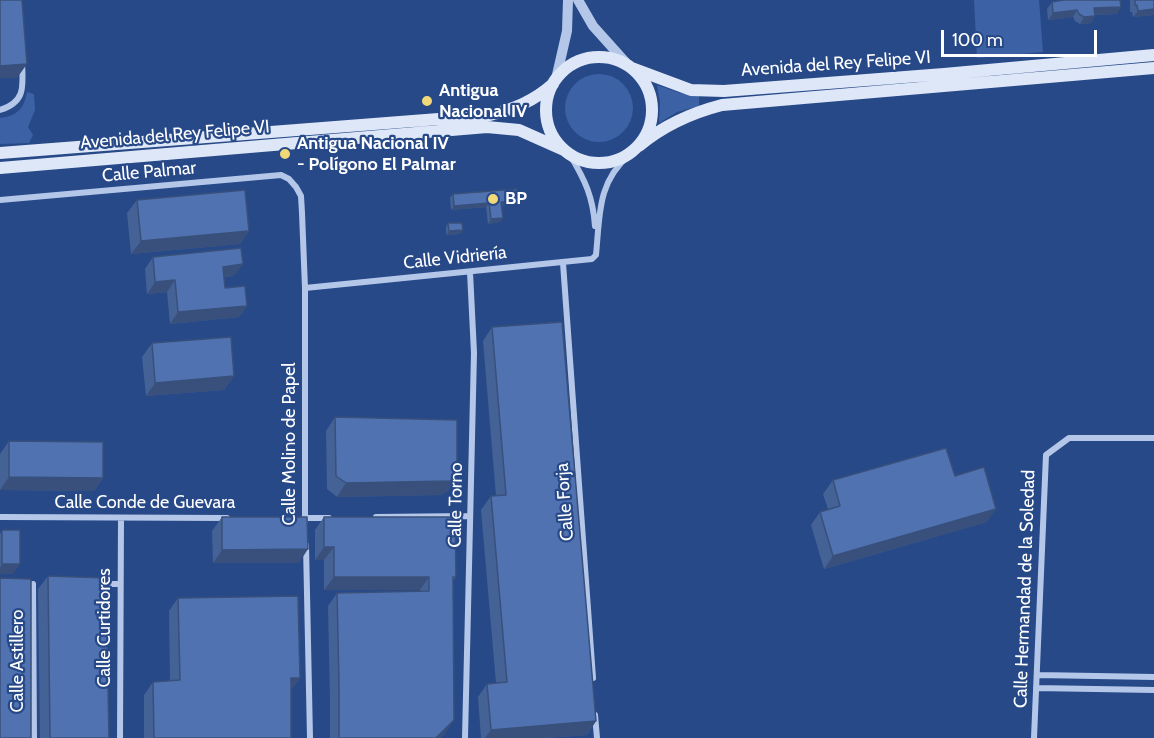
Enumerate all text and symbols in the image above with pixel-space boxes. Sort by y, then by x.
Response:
scale bar [944,18,1100,56]
text: 100 m [952,29,1003,51]
street label: Avenida del Rey Felipe VI [740,47,932,81]
place label: Antigua Nacional IV [439,80,527,122]
marker: Antigua Nacional IV [420,94,434,108]
street label: Avenida del Rey Felipe VI [79,116,271,154]
place label: Antigua Nacional IV - Polígono El Palmar [297,133,456,176]
marker: Antigua Nacional IV - Polígono El Palmar [278,147,292,161]
street label: Calle Palmar [101,157,197,187]
place label: BP [505,188,527,210]
marker: BP [486,192,500,206]
street label: Calle Vidriería [402,242,508,274]
street label: Calle Molino de Papel [279,362,301,526]
street label: Calle Torno [444,462,468,548]
street label: Calle Forja [552,462,578,542]
street label: Calle Hermandad de la Soledad [1010,469,1040,709]
street label: Calle Conde de Guevara [55,492,235,514]
street label: Calle Curtidores [94,568,116,688]
street label: Calle Astillero [7,610,29,712]

